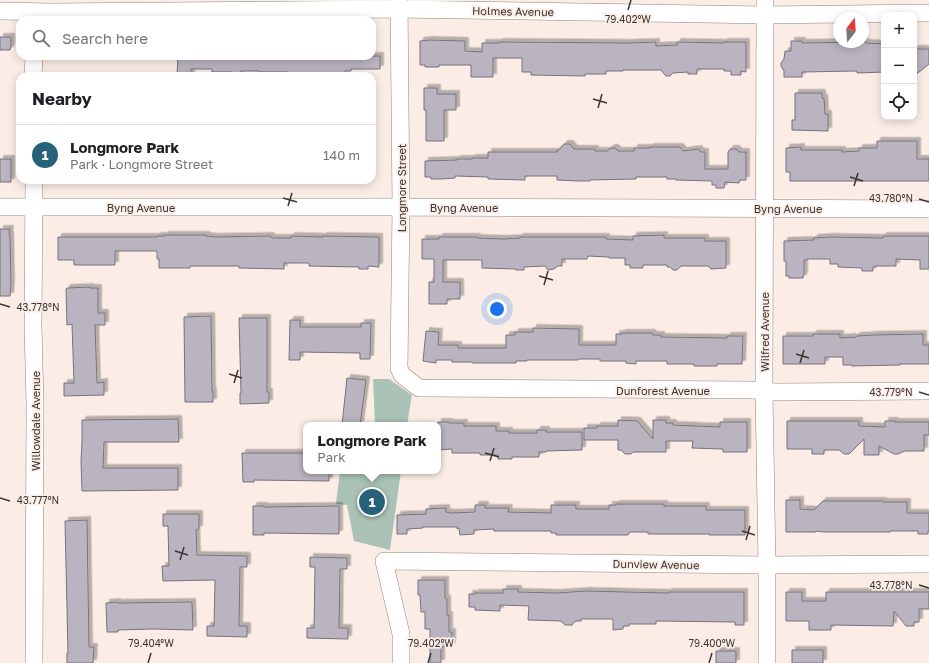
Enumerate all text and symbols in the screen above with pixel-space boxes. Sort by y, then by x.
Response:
street label: Holmes Avenue [472,4,554,18]
north arrow [833,12,869,48]
map controls [881,12,917,120]
button: + [881,12,917,48]
text: 79.402°W [605,13,651,25]
search box [16,16,376,60]
icon: search [30,27,52,49]
text: Search here [62,29,148,47]
button: − [881,48,917,84]
button: locate [881,84,917,120]
text: Nearby [32,88,92,109]
text: Longmore Park [70,138,179,156]
street label: Longmore Street [395,144,408,232]
text: 1 [42,147,48,163]
text: 140 m [323,147,360,163]
text: Park · Longmore Street [70,156,213,172]
text: 43.780°N [869,192,913,204]
street label: Byng Avenue [107,201,175,214]
street label: Byng Avenue [430,201,498,214]
street label: Byng Avenue [754,202,822,215]
street label: Wilfred Avenue [758,292,771,372]
your location [487,299,507,319]
text: 43.778°N [16,301,60,313]
street label: Willowdale Avenue [29,371,42,471]
street label: Dunforest Avenue [616,384,710,397]
text: 43.779°N [869,386,913,398]
popup [303,422,441,474]
text: Longmore Park [317,431,427,449]
text: Park [317,449,346,465]
pin: 1 [359,487,385,517]
text: 43.777°N [17,494,59,506]
street label: Dunview Avenue [613,557,699,571]
text: 43.778°N [869,579,913,591]
text: 79.404°W [128,637,174,649]
text: 79.402°W [408,637,454,649]
text: 79.400°W [689,637,736,649]

